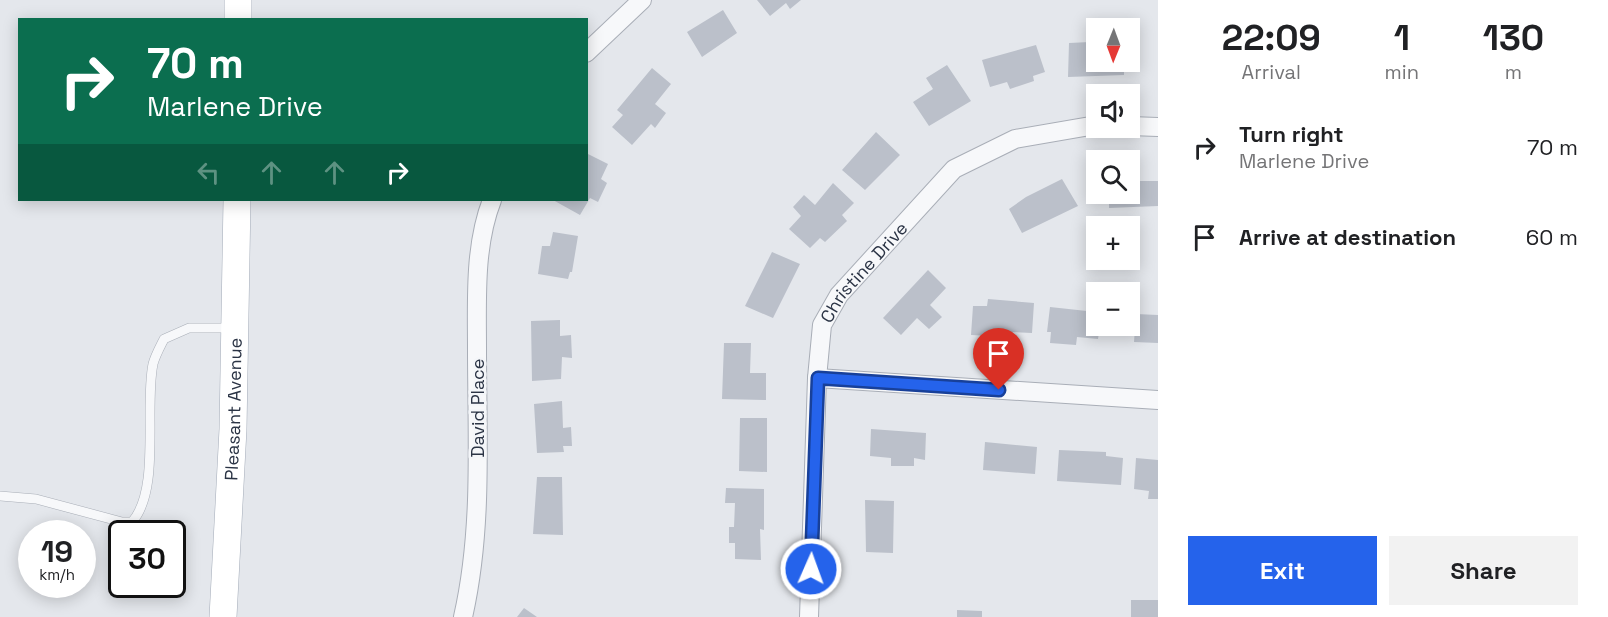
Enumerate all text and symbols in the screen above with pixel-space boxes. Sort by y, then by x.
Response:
text: 22:09 [1222,15,1321,61]
text: 1 [1394,15,1410,61]
text: 130 [1483,15,1544,61]
north arrow [1086,18,1140,72]
map controls [1086,18,1140,336]
text: 70 m [147,37,244,90]
icon: right [48,42,126,120]
text: Arrival [1242,59,1301,85]
text: min [1385,59,1419,85]
text: m [1505,59,1522,85]
button: sound [1086,84,1140,138]
text: Marlene Drive [147,89,323,124]
text: Turn right [1239,120,1344,148]
icon: right [1188,131,1221,164]
text: 70 m [1527,133,1578,161]
text: Marlene Drive [1239,148,1369,174]
button: search [1086,150,1140,204]
icon: left [192,156,225,189]
icon: ahead [255,156,288,189]
icon: ahead [318,156,351,189]
icon: right [381,156,414,189]
street label: Christine Drive [814,216,912,326]
button: + [1086,216,1140,270]
icon: arrive [1188,221,1221,254]
text: Arrive at destination [1239,223,1456,251]
text: 60 m [1526,223,1578,251]
button: − [1086,282,1140,336]
pin [973,328,1024,390]
icon: arrive [982,337,1015,370]
street label: Pleasant Avenue [219,338,246,481]
street label: David Place [466,359,489,457]
speed limit sign: 30 [108,520,186,598]
text: 19 [41,532,73,571]
button: Exit [1188,536,1377,605]
button: Share [1389,536,1578,605]
position arrow [779,537,843,601]
text: km/h [39,565,75,584]

